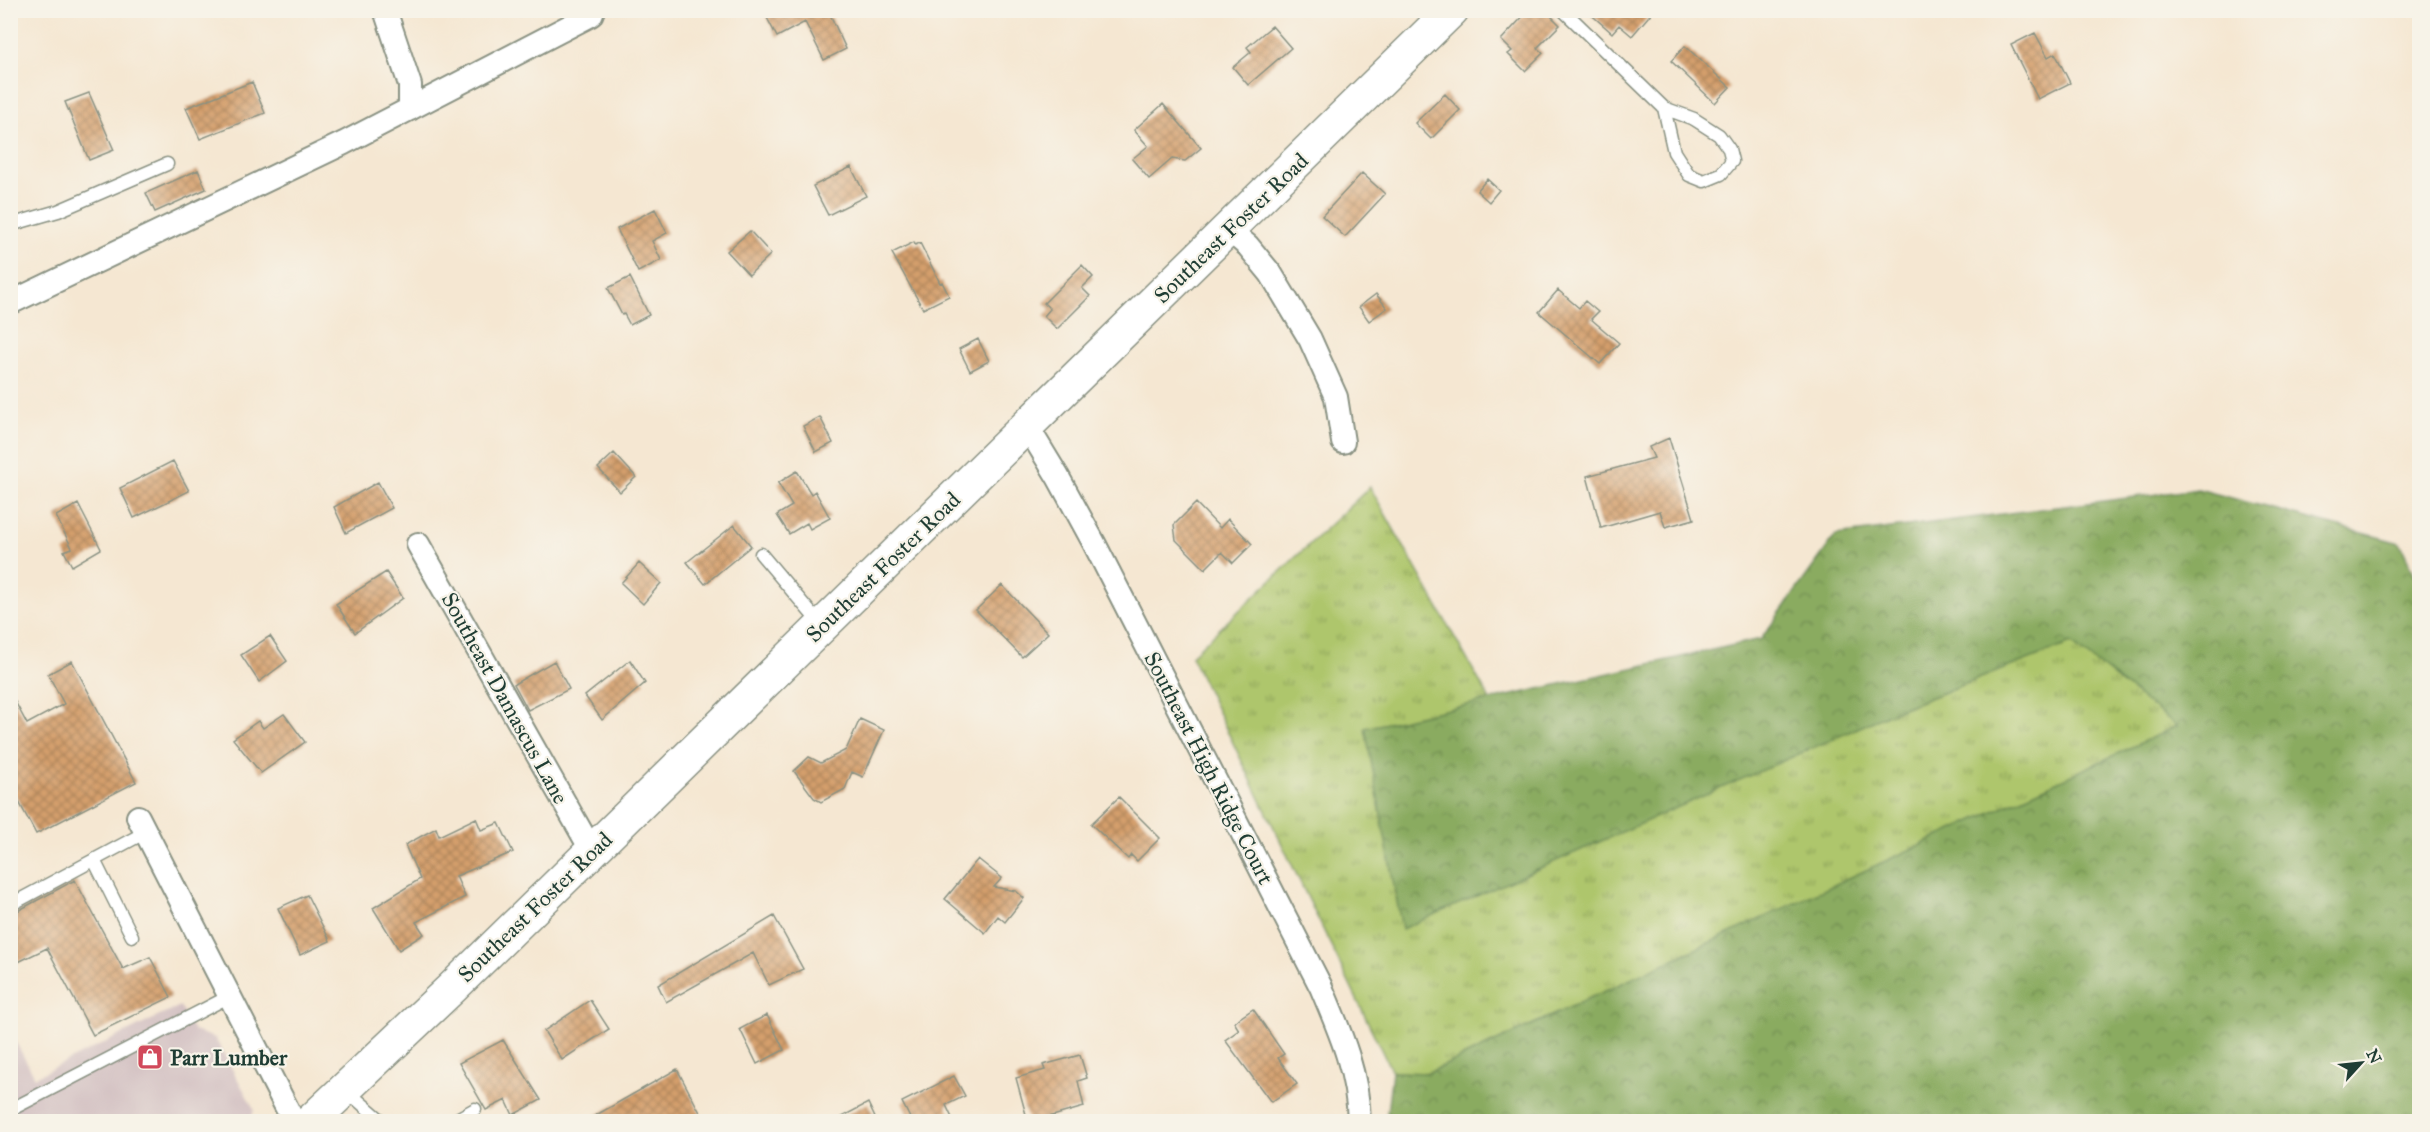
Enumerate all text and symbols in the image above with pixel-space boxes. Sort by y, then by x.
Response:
street label: Southeast Foster Road [1148,147,1314,309]
street label: Southeast Foster Road [800,486,966,648]
street label: Southeast Damascus Lane [436,588,574,808]
street label: Southeast High Ridge Court [1139,647,1280,889]
street label: Southeast Foster Road [452,826,618,988]
north arrow [2331,1033,2391,1093]
shop icon: Parr Lumber [135,1042,165,1072]
place label: Parr Lumber [170,1044,288,1071]
text: N [2362,1046,2386,1067]

